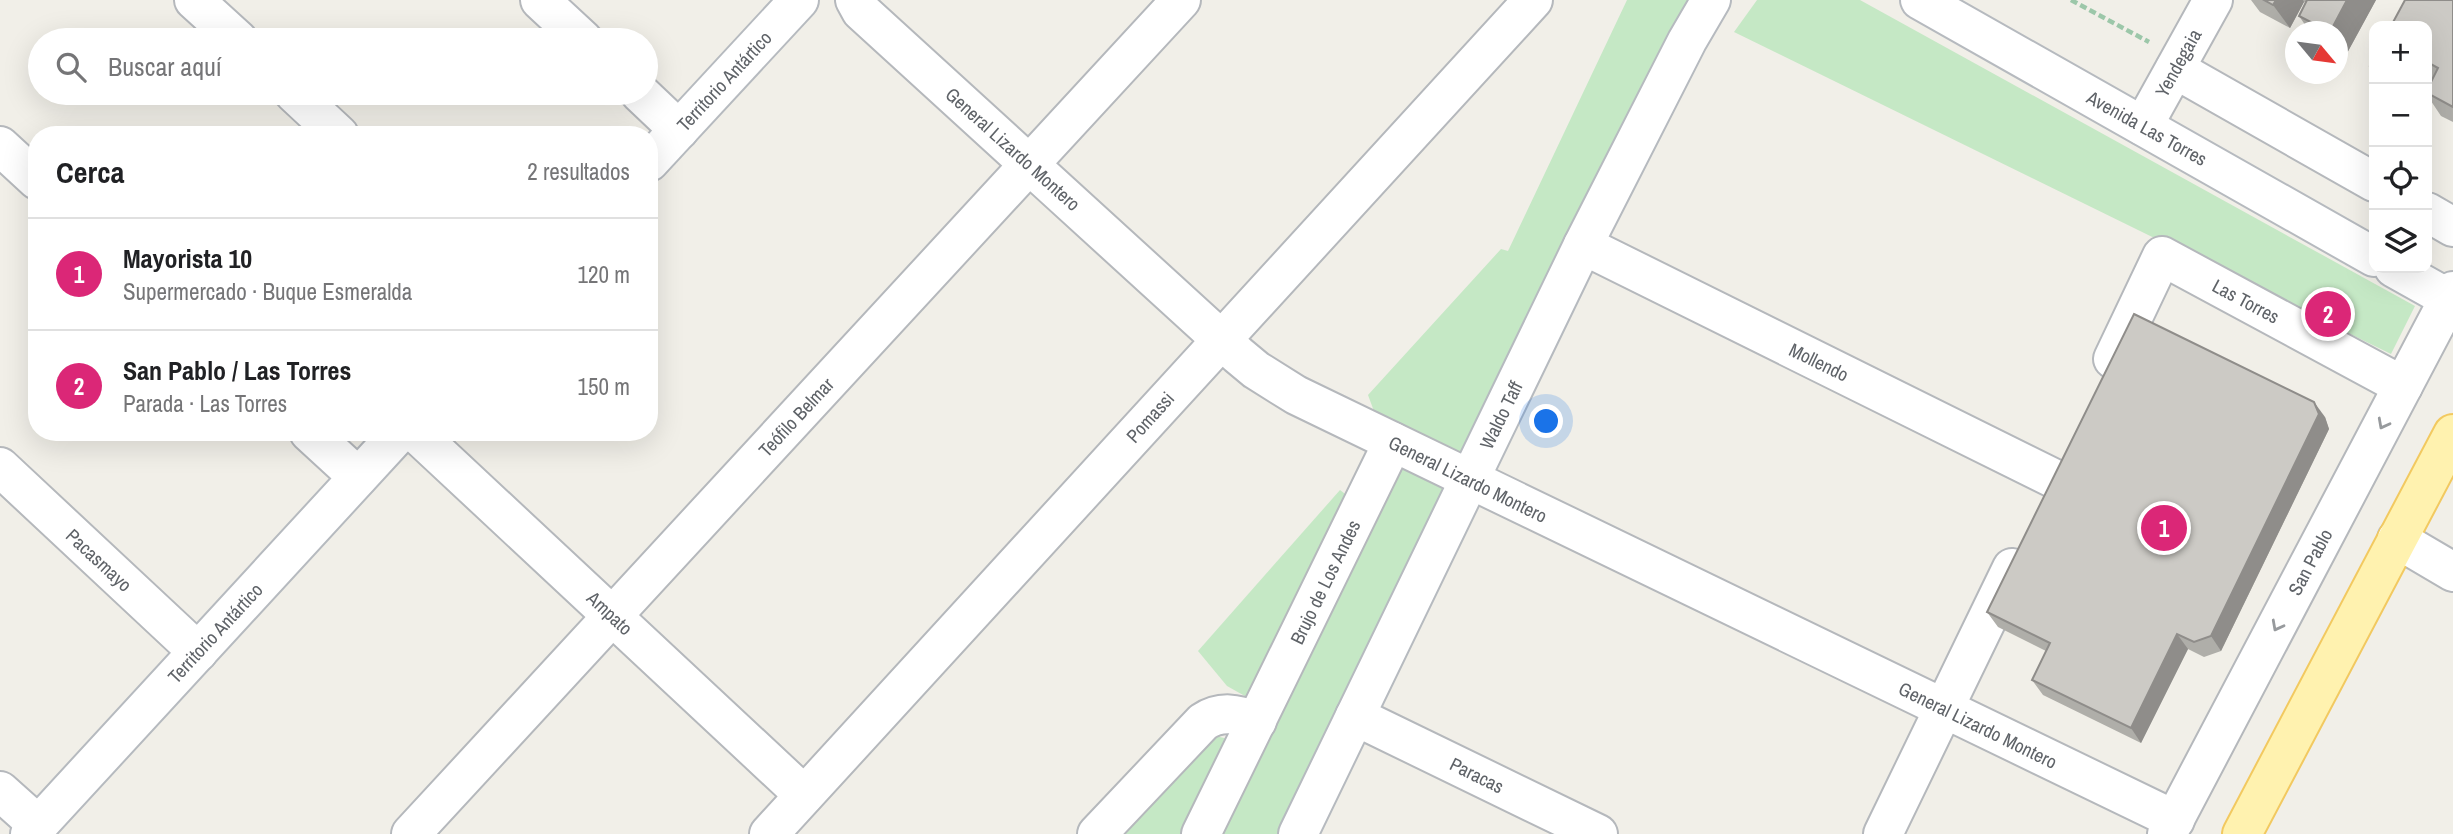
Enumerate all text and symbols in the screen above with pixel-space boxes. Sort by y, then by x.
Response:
north arrow [2285,21,2348,84]
map controls [2369,21,2432,273]
button: + [2369,21,2432,84]
street label: Yendegaia [2149,24,2208,102]
street label: Territorio Antártico [671,25,777,137]
search box [28,28,658,105]
icon: search [52,48,90,86]
text: Buscar aquí [108,49,222,84]
street label: General Lizardo Montero [940,81,1086,217]
street label: Avenida Las Torres [2081,84,2212,172]
button: − [2369,84,2432,147]
button: locate [2369,147,2432,210]
text: Cerca [56,152,124,192]
text: 2 resultados [527,156,630,187]
button: layers [2369,210,2432,273]
text: Mayorista 10 [123,241,252,276]
text: 1 [74,259,84,290]
text: 120 m [578,259,630,290]
street label: Las Torres [2208,273,2284,330]
text: Supermercado · Buque Esmeralda [123,276,412,307]
pin: 2 [2305,288,2351,340]
street label: Mollendo [1785,336,1853,388]
text: San Pablo / Las Torres [123,353,351,388]
text: 2 [74,371,84,402]
text: 150 m [578,371,630,402]
street label: Teófilo Belmar [753,371,840,462]
street label: Waldo Taff [1473,376,1529,453]
street label: Pomassi [1120,386,1180,448]
text: Parada · Las Torres [123,388,287,419]
your location [1529,404,1563,438]
one-way arrow [2377,417,2391,430]
street label: General Lizardo Montero [1384,429,1552,529]
pin: 1 [2141,502,2187,554]
street label: Brujo de Los Andes [1284,515,1366,648]
street label: Pacasmayo [60,523,138,597]
street label: San Pablo [2282,524,2338,600]
street label: Territorio Antártico [162,577,268,689]
street label: Ampato [581,584,639,641]
one-way arrow [2271,619,2285,631]
street label: General Lizardo Montero [1894,675,2062,775]
street label: Paracas [1446,751,1509,799]

